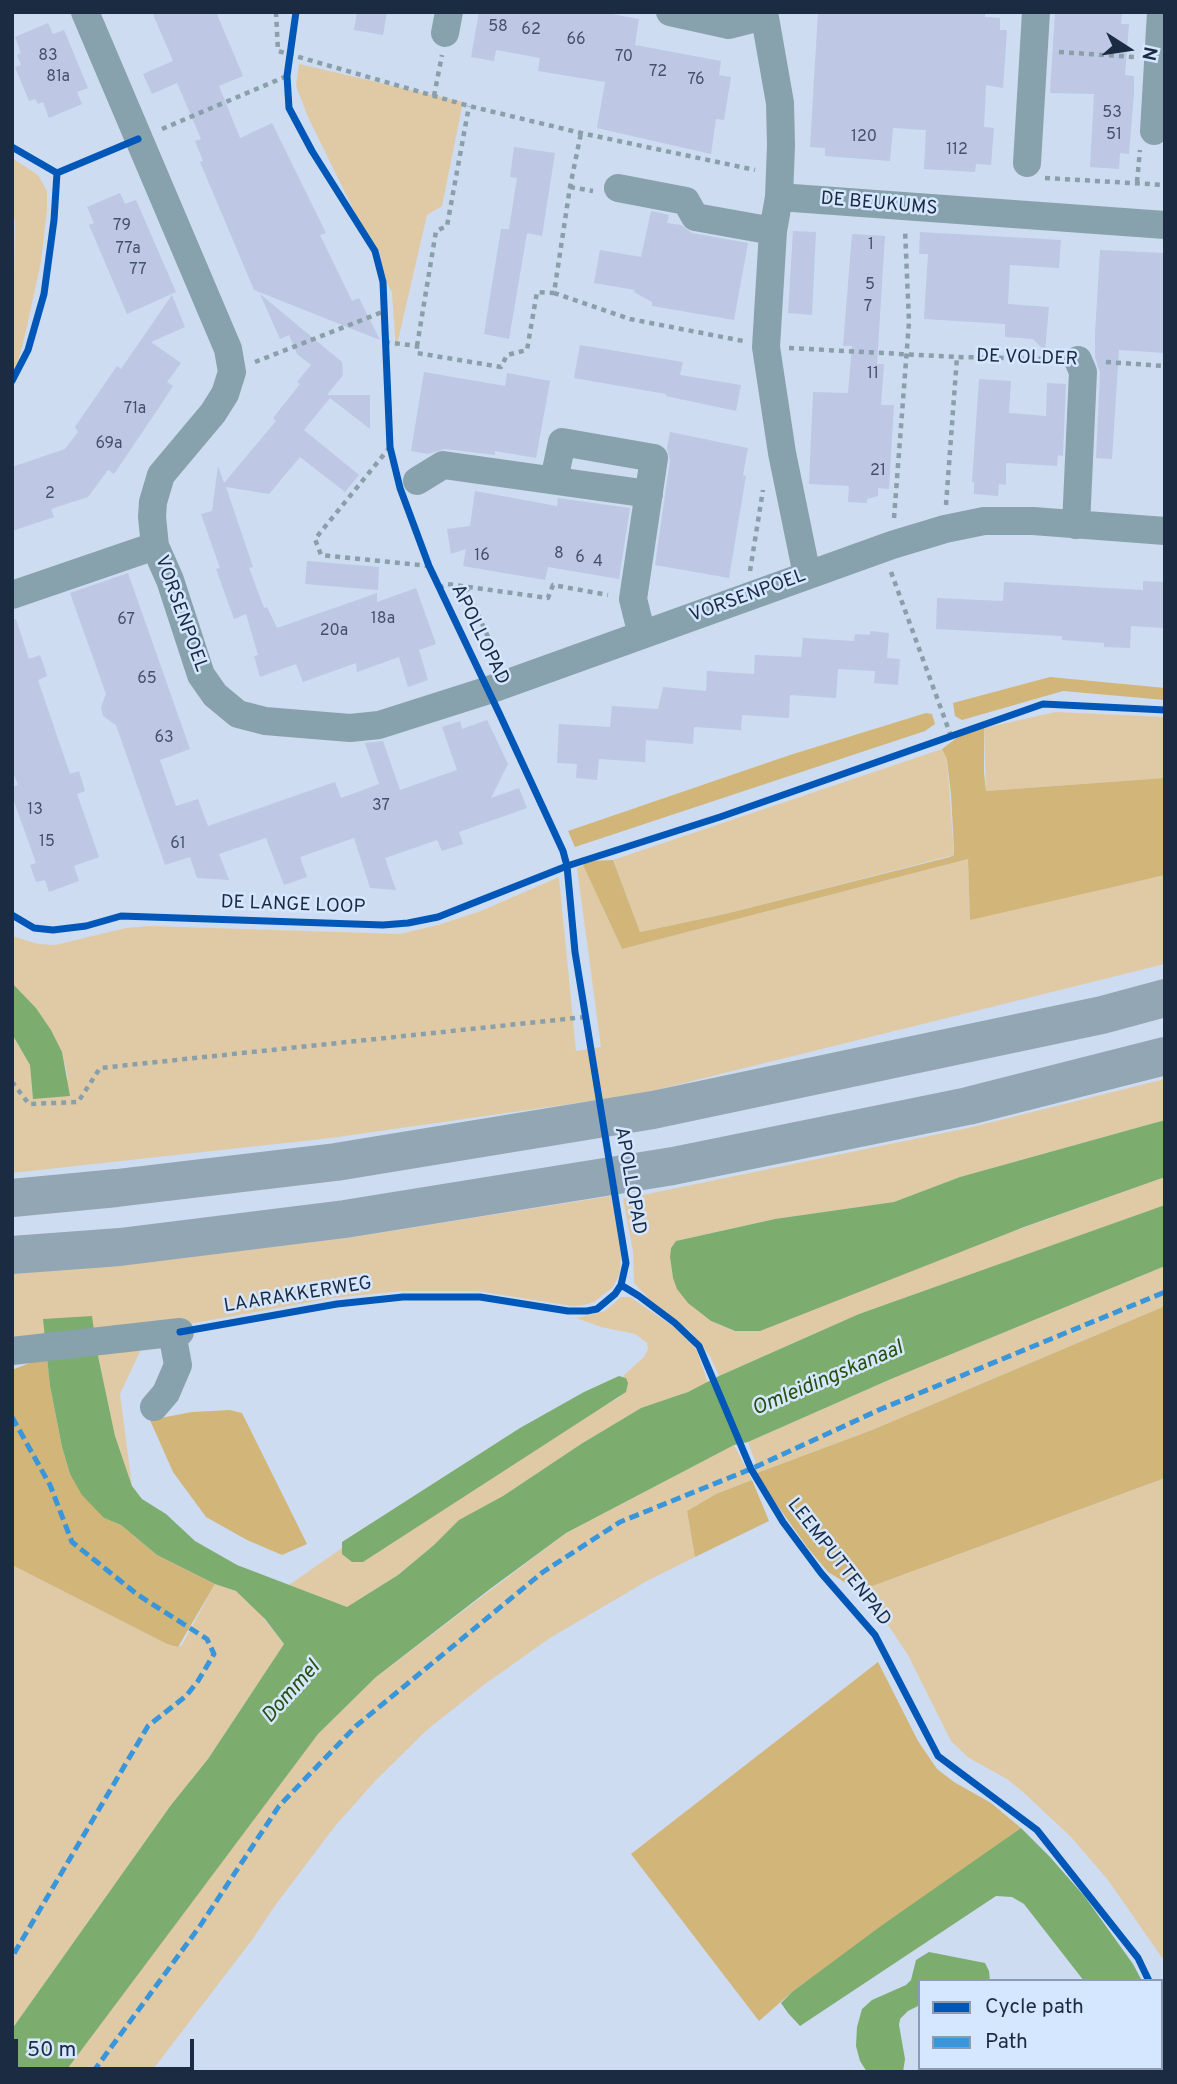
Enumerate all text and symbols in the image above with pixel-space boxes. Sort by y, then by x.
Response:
north arrow [1093,14,1163,84]
house number: 58 [488,18,508,38]
house number: 62 [521,21,541,41]
house number: 66 [566,31,586,51]
text: N [1135,44,1162,63]
house number: 83 [38,47,58,67]
house number: 70 [615,48,633,68]
house number: 72 [649,63,667,83]
house number: 81a [46,68,70,88]
house number: 76 [687,71,705,91]
house number: 53 [1102,104,1122,124]
house number: 51 [1106,126,1122,146]
house number: 120 [851,128,877,148]
house number: 112 [946,141,968,161]
street label: DE BEUKUMS [820,189,938,221]
house number: 79 [113,217,131,237]
house number: 1 [868,236,874,256]
house number: 77a [115,240,141,260]
house number: 77 [129,261,147,281]
house number: 5 [865,276,875,296]
house number: 7 [864,298,872,318]
street label: DE VOLDER [976,346,1078,372]
house number: 11 [867,365,879,385]
house number: 71a [124,400,146,420]
house number: 69a [96,435,122,455]
house number: 21 [870,462,886,482]
house number: 2 [45,485,55,505]
house number: 8 [554,545,564,565]
house number: 16 [474,547,490,567]
house number: 6 [575,549,585,569]
street label: VORSENPOEL [148,553,212,675]
house number: 4 [593,553,603,573]
street label: VORSENPOEL [687,565,809,629]
street label: APOLLOPAD [445,581,513,689]
house number: 18a [371,610,395,630]
house number: 67 [117,611,135,631]
house number: 20a [320,622,348,642]
house number: 65 [137,670,157,690]
house number: 63 [154,729,174,749]
house number: 37 [372,797,390,817]
house number: 13 [27,801,43,821]
house number: 15 [39,833,55,853]
house number: 61 [170,835,186,855]
street label: DE LANGE LOOP [220,892,366,920]
street label: APOLLOPAD [608,1125,650,1237]
street label: LAARAKKERWEG [222,1273,374,1319]
water label: Omleidingskanaal [749,1337,907,1423]
street label: LEEMPUTTENPAD [781,1495,895,1631]
water label: Dommel [257,1657,327,1729]
legend [918,1979,1163,2070]
text: Cycle path [985,1994,1084,2021]
scale bar [18,2024,198,2068]
text: Path [985,2029,1028,2056]
text: 50 m [27,2037,76,2064]

